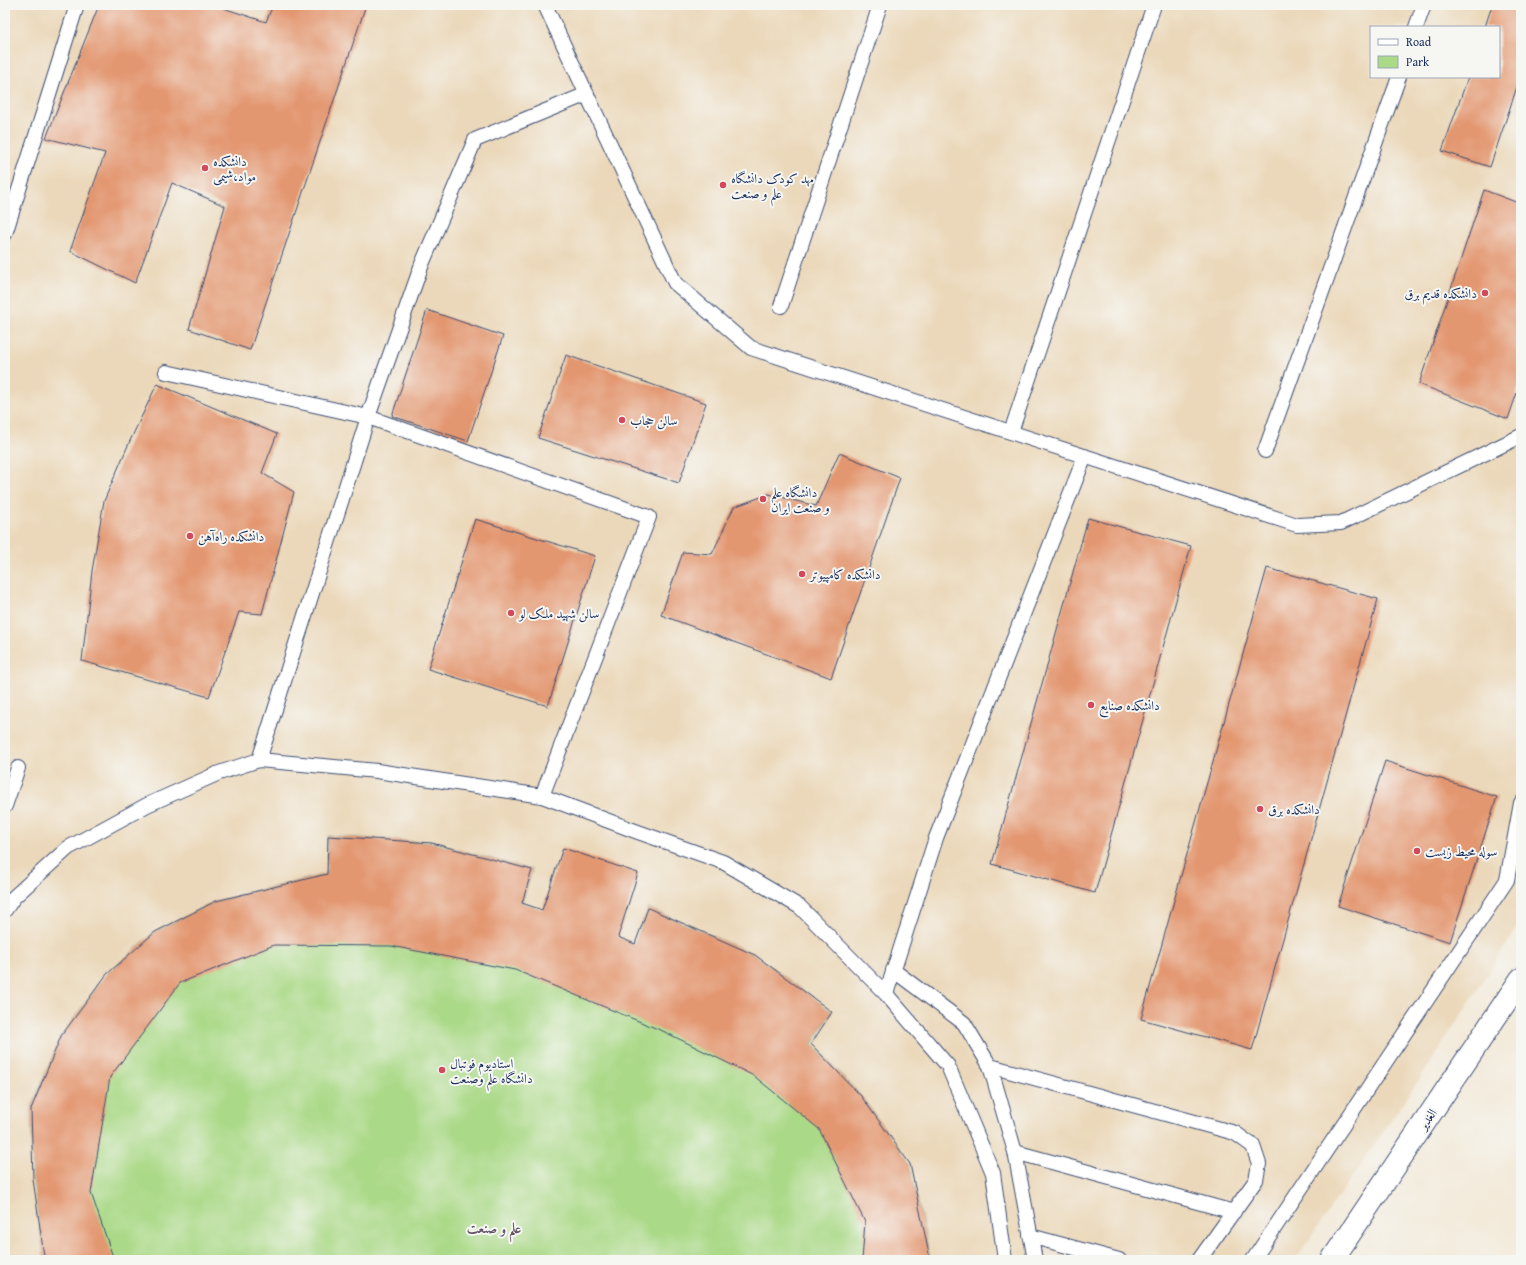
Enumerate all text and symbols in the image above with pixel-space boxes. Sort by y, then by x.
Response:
legend [1370,26,1500,78]
text: Road [1406,33,1432,50]
text: Park [1406,53,1430,70]
place label: دانشکده مواد،شیمی [213,152,256,186]
marker: دانشکده مواد،شیمی [200,163,210,173]
place label: مهد کودک دانشگاه علم و صنعت [731,169,814,207]
marker: مهد کودک دانشگاه علم و صنعت [718,180,728,190]
place label: دانشکده قدیم برق [1405,284,1477,305]
marker: دانشکده قدیم برق [1480,288,1490,298]
place label: سالن حجاب [630,411,678,430]
marker: سالن حجاب [617,415,627,425]
place label: دانشگاه علم و صنعت ایران [771,483,830,517]
marker: دانشگاه علم و صنعت ایران [758,494,768,504]
place label: دانشکده راه‌آهن [198,527,264,546]
marker: دانشکده راه‌آهن [185,531,195,541]
place label: دانشکده کامپیوتر [808,565,881,584]
marker: دانشکده کامپیوتر [797,569,807,579]
place label: سالن شهید ملک لو [517,604,599,623]
marker: سالن شهید ملک لو [506,608,516,618]
place label: دانشکده صنایع [1099,696,1160,718]
marker: دانشکده صنایع [1086,700,1096,710]
place label: دانشکده برق [1268,800,1320,819]
marker: دانشکده برق [1255,804,1265,814]
place label: سوله محیط زیست [1425,842,1497,861]
marker: سوله محیط زیست [1412,846,1422,856]
place label: استادیوم فوتبال دانشگاه علم وصنعت [450,1054,533,1092]
marker: استادیوم فوتبال دانشگاه علم وصنعت [437,1065,447,1075]
street label: الغدیر [1412,1105,1442,1135]
district label: علم و صنعت [467,1218,522,1243]

